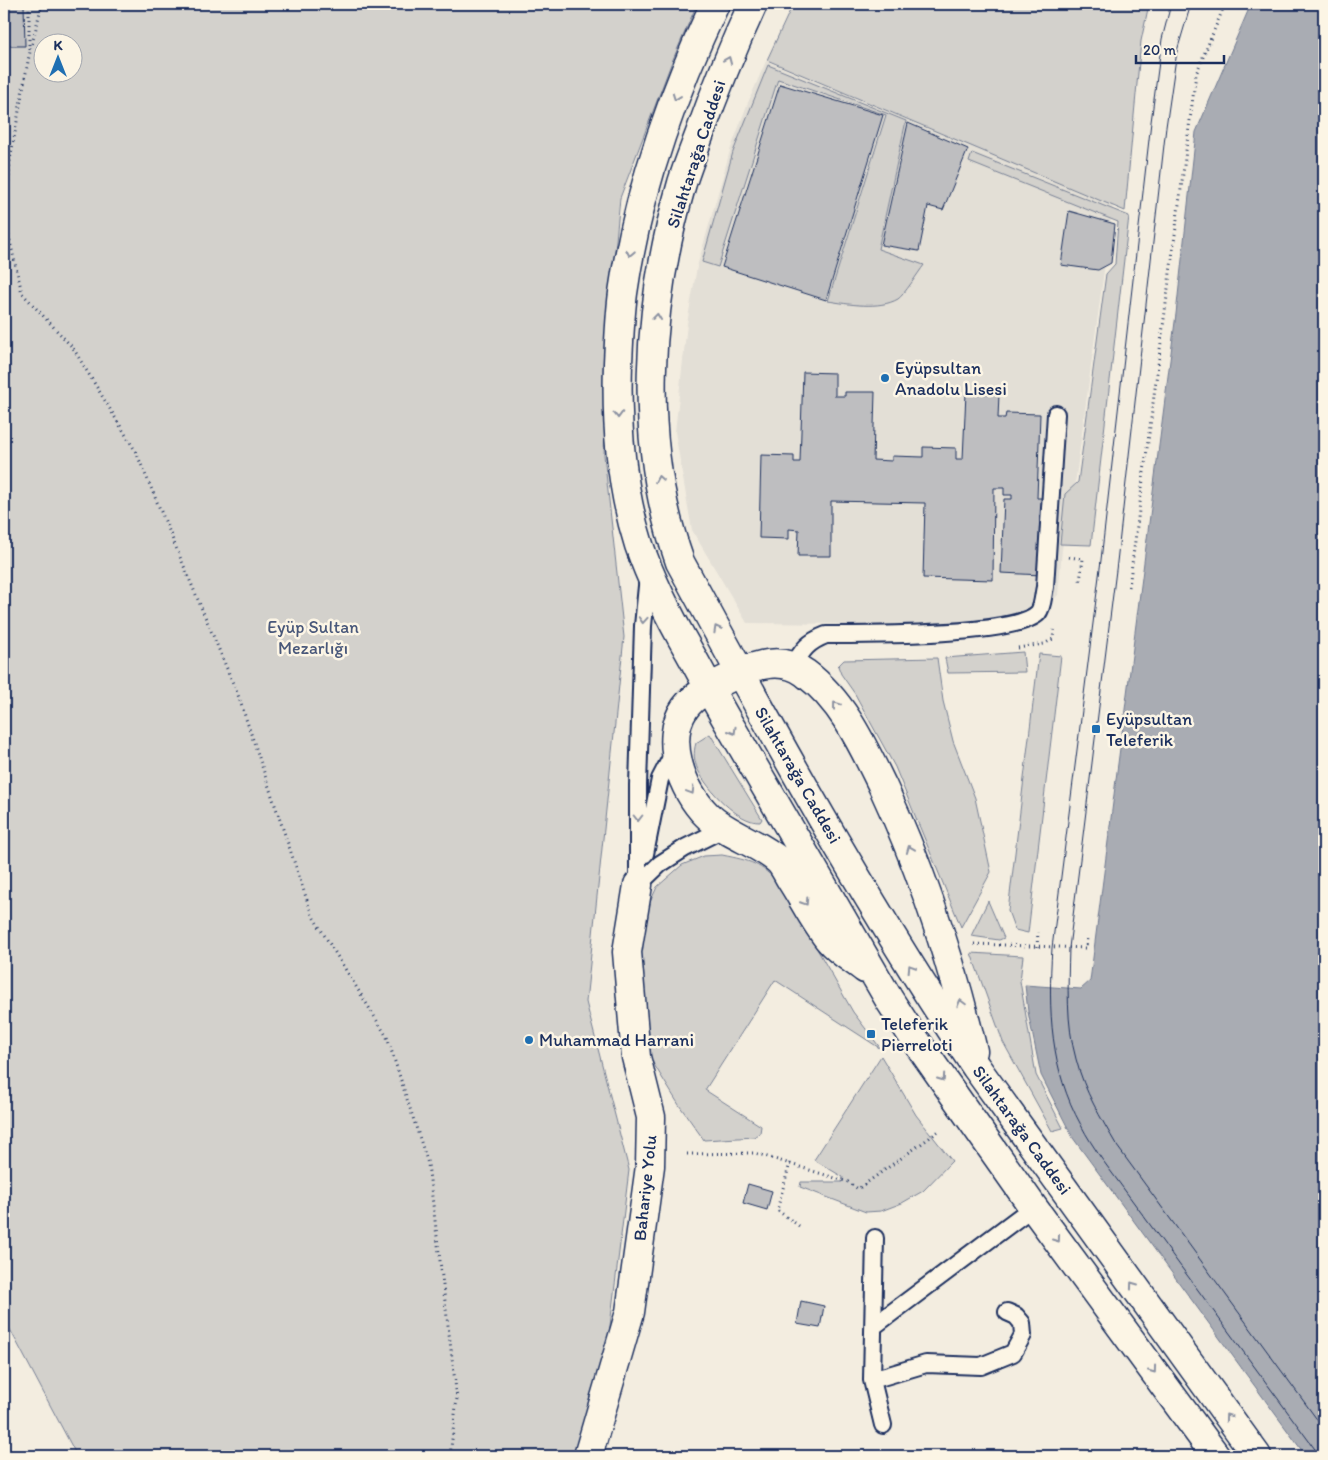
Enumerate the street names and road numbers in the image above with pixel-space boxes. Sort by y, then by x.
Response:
street label: Silahtarağa Caddesi [662,77,730,231]
street label: Silahtarağa Caddesi [750,703,846,847]
street label: Silahtarağa Caddesi [968,1061,1076,1199]
street label: Bahariye Yolu [628,1134,662,1242]

